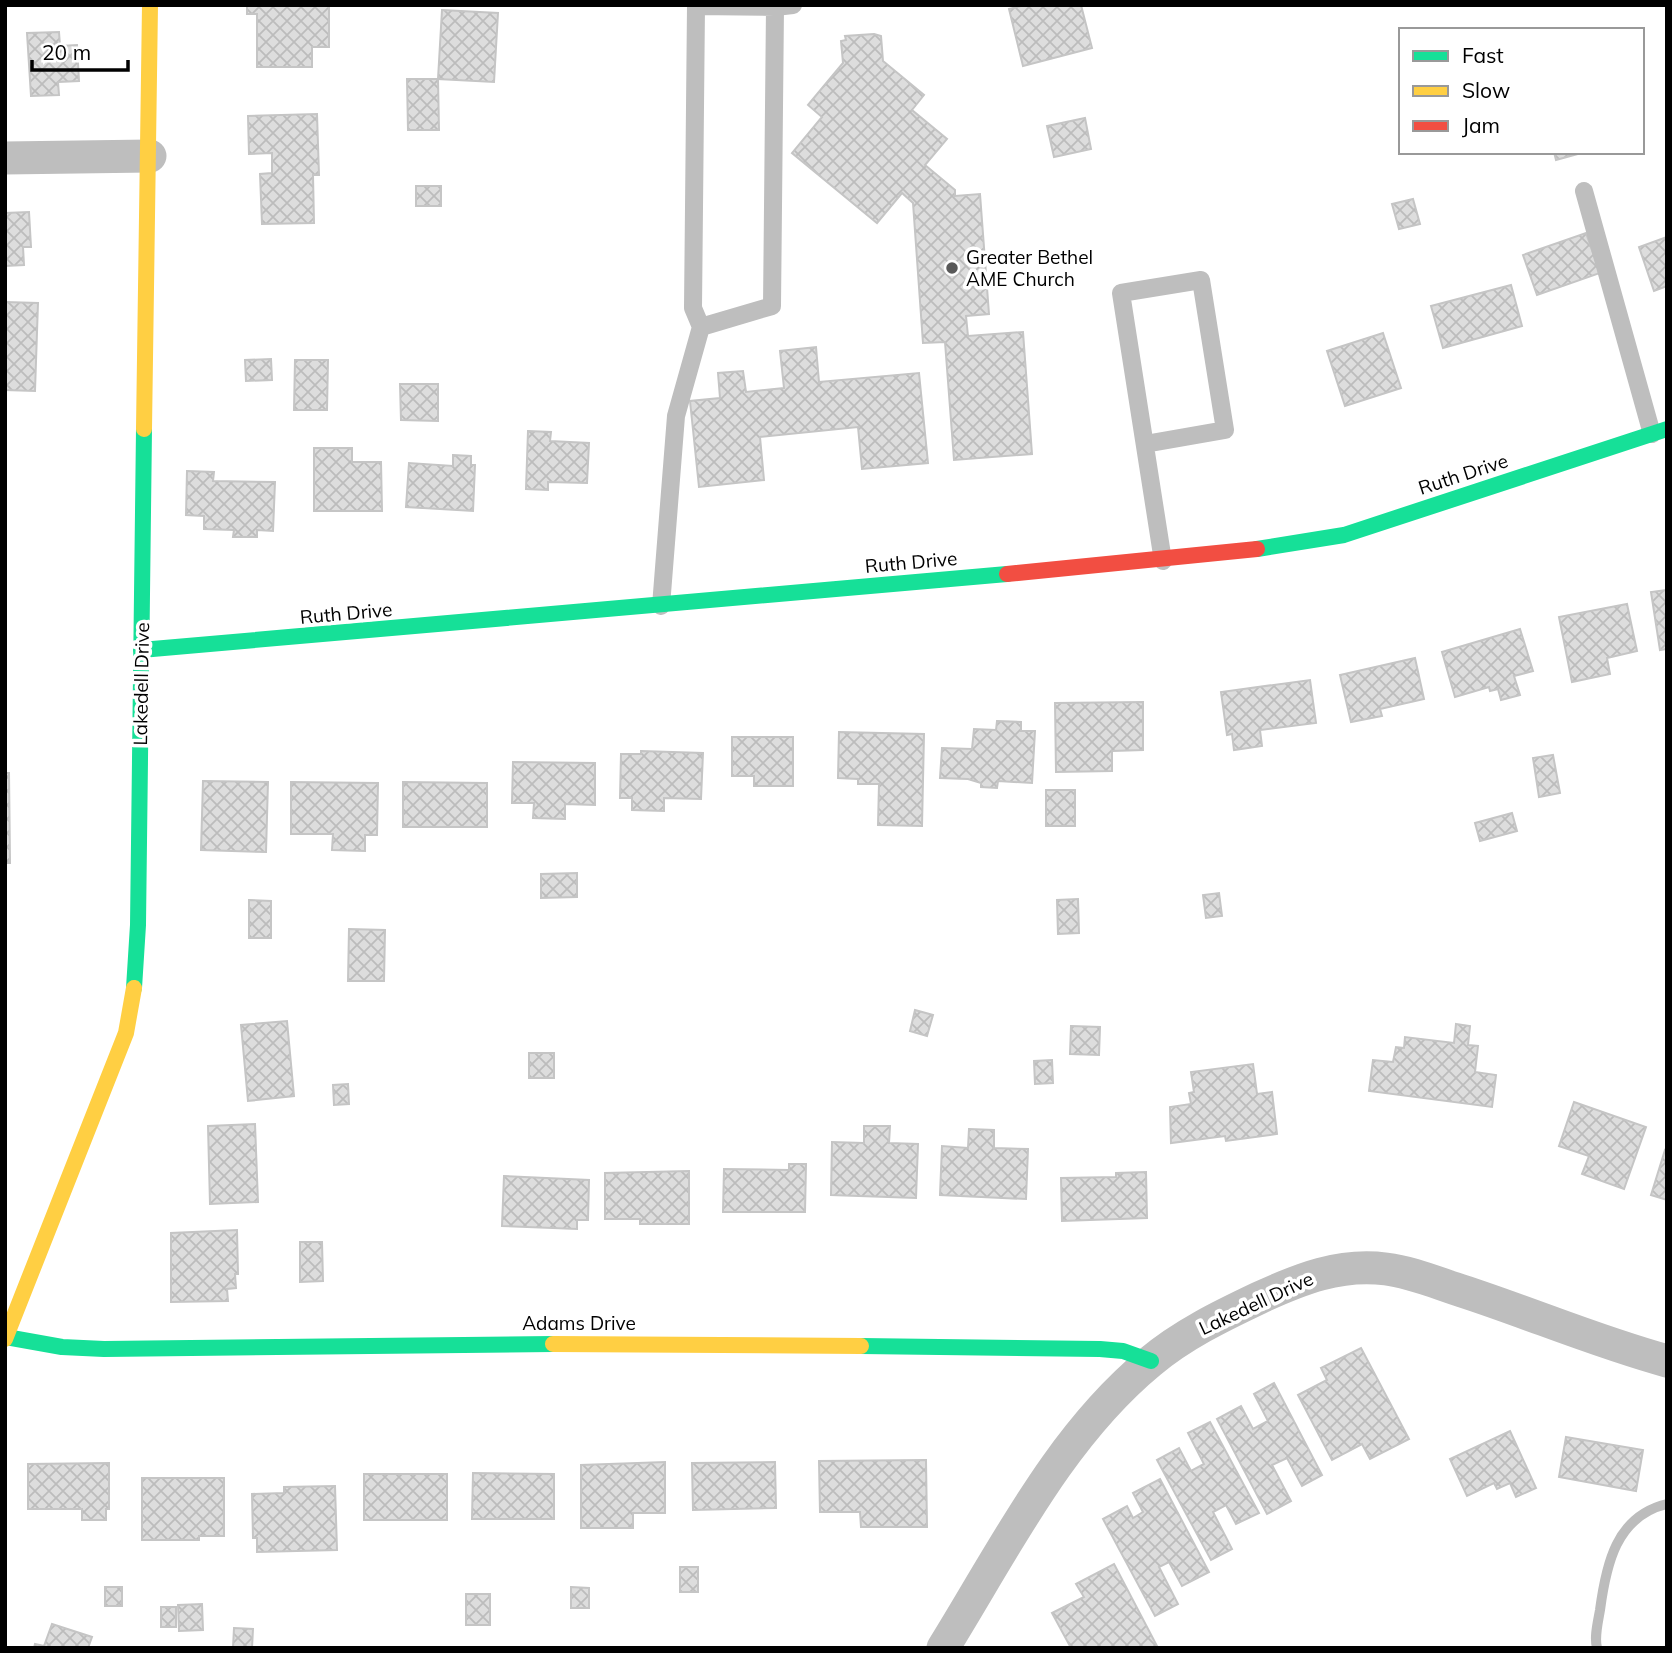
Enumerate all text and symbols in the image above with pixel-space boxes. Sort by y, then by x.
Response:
scale bar [32,28,128,72]
legend [1399,28,1644,154]
text: 20 m [42,39,91,65]
text: Fast [1462,42,1504,68]
text: Slow [1462,77,1510,103]
text: Jam [1462,112,1500,138]
place label: Greater Bethel AME Church [966,245,1093,291]
marker: Greater Bethel AME Church [944,260,960,276]
street label: Ruth Drive [1415,448,1511,500]
street label: Ruth Drive [864,546,958,578]
street label: Ruth Drive [299,597,393,629]
street label: Lakedell Drive [128,622,154,746]
street label: Lakedell Drive [1195,1266,1317,1340]
street label: Adams Drive [522,1311,636,1335]

